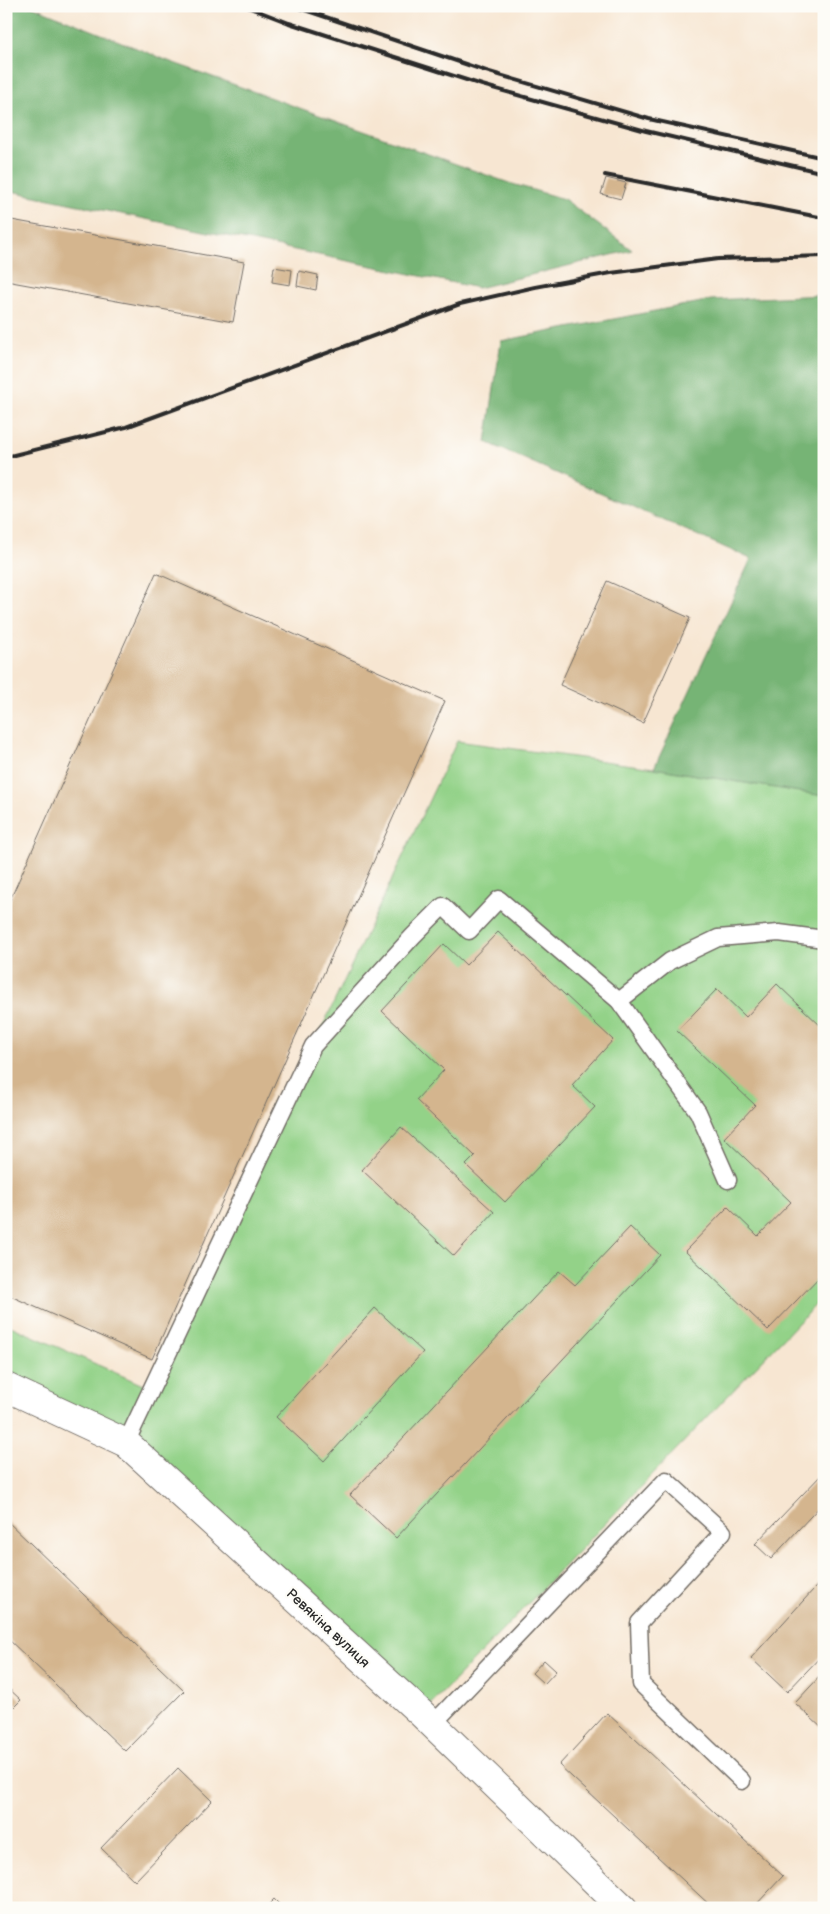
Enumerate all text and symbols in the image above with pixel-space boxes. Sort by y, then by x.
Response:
street label: Ревякіна вулиця [283,1585,374,1671]

